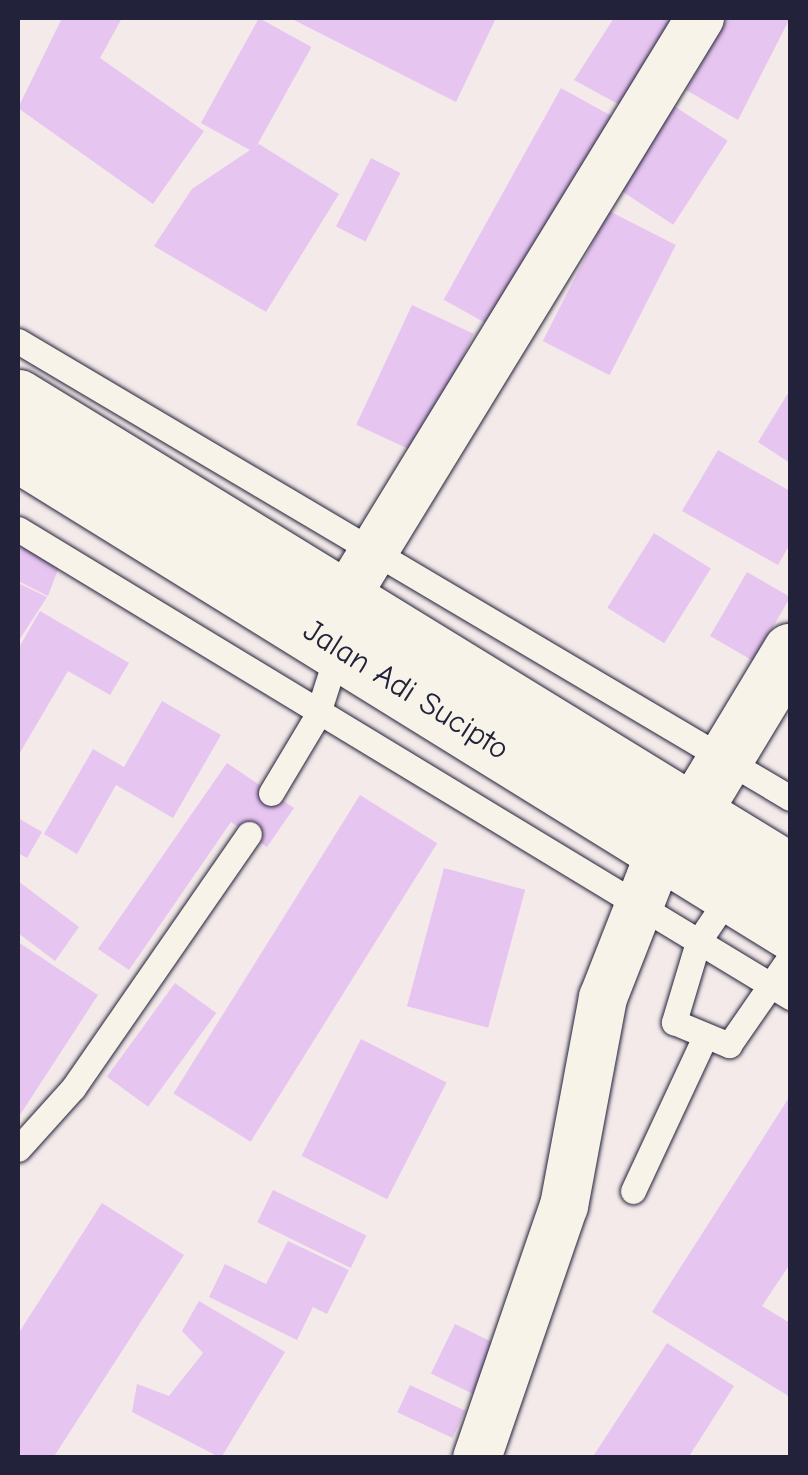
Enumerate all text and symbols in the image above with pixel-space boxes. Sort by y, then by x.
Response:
street label: Jalan Adi Sucipto [296,611,516,769]

